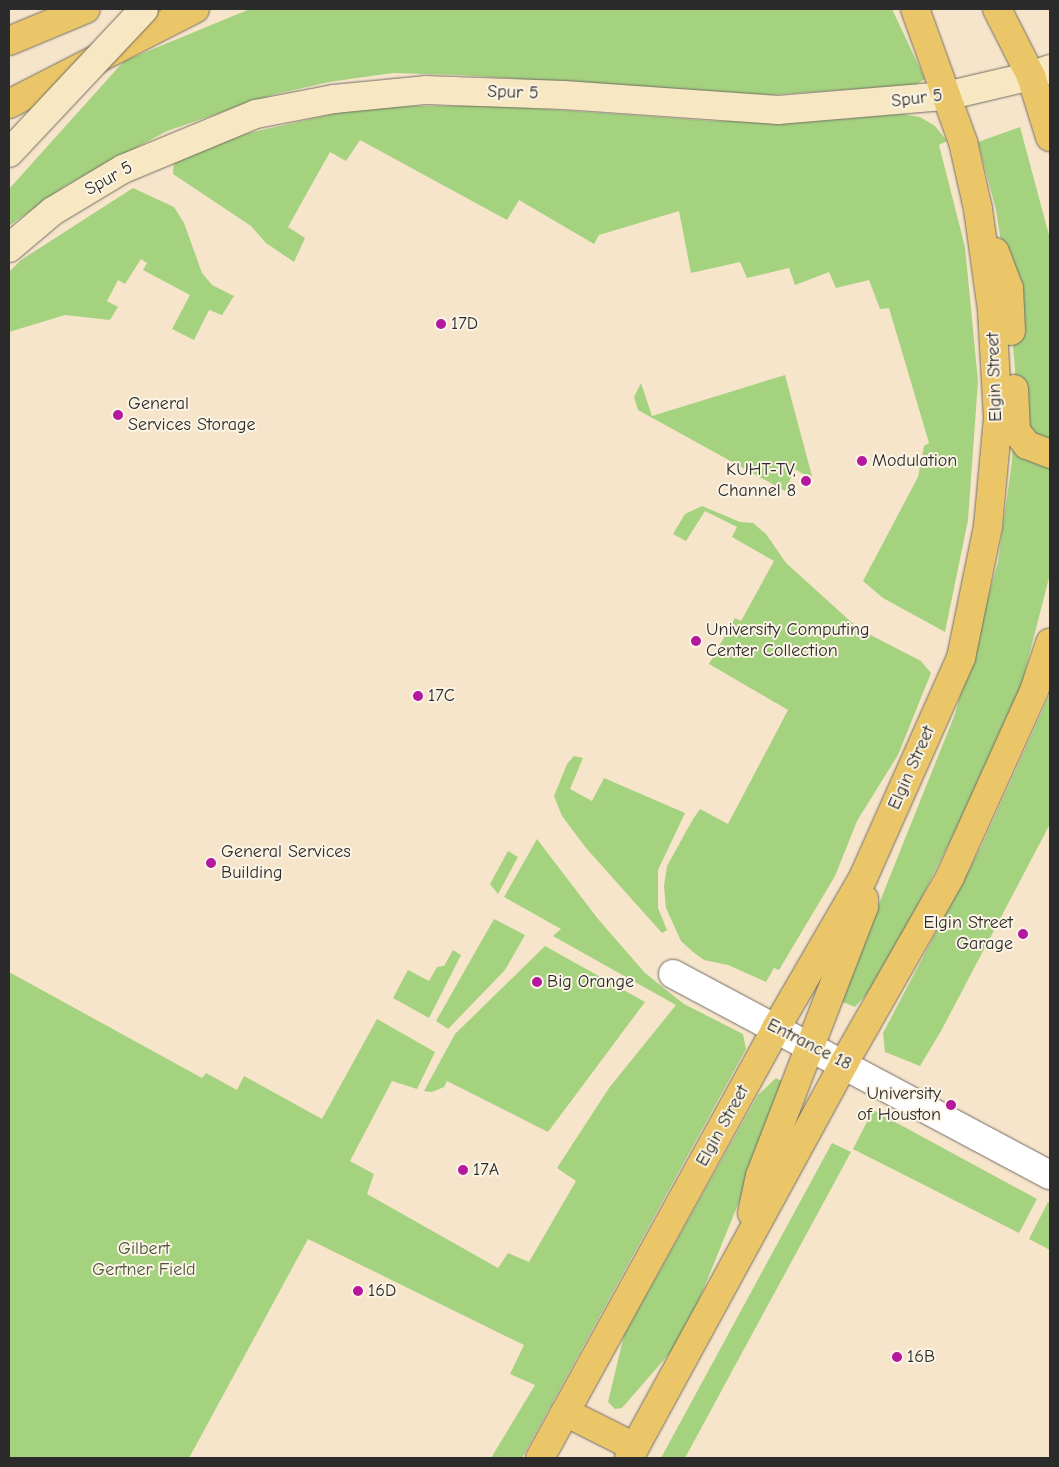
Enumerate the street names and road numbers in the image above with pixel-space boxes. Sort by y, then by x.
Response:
street label: Spur 5 [487,81,539,105]
street label: Spur 5 [890,85,944,113]
street label: Spur 5 [81,157,137,201]
street label: Elgin Street [983,332,1007,422]
street label: Elgin Street [884,723,940,813]
street label: Entrance 18 [763,1014,855,1076]
street label: Elgin Street [692,1082,754,1170]

